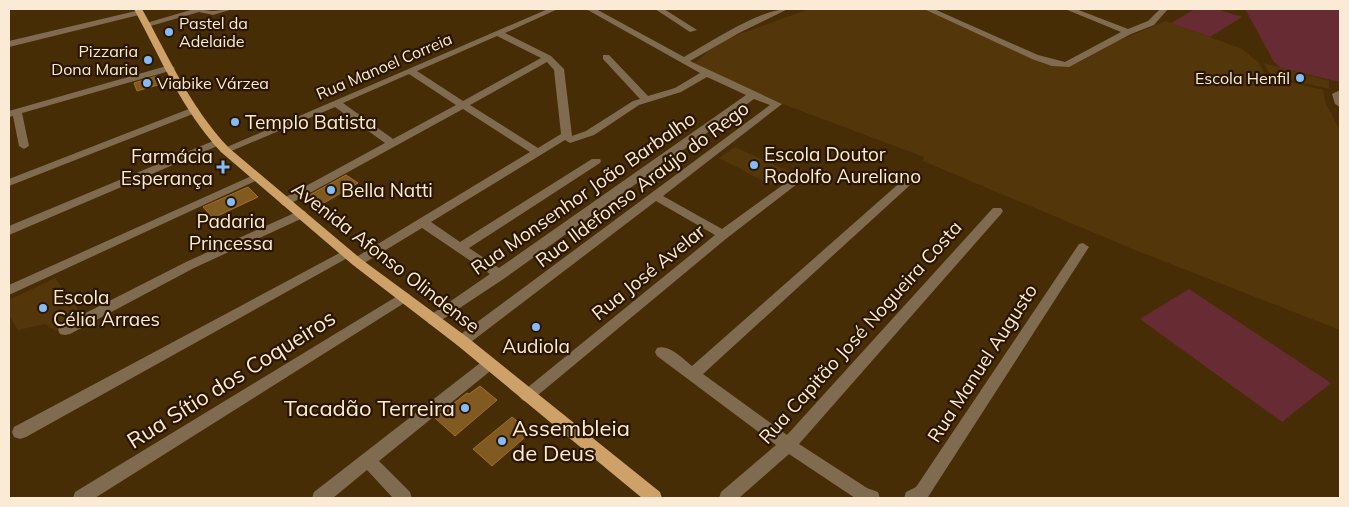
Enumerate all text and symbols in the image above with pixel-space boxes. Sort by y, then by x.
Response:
place label: Pastel da Adelaide [179,13,248,51]
marker: Pastel da Adelaide [163,26,175,38]
street label: Rua Manoel Correia [313,28,455,104]
place label: Pizzaria Dona Maria [51,41,138,79]
marker: Pizzaria Dona Maria [142,54,154,66]
place label: Escola Henfil [1195,68,1290,88]
marker: Escola Henfil [1294,72,1306,84]
place label: Viabike Várzea [157,73,269,93]
marker: Viabike Várzea [141,77,153,89]
street label: Rua Ildefonso Araújo do Rego [530,96,754,272]
street label: Rua Monsenhor João Barbalho [466,106,700,280]
place label: Templo Batista [245,110,377,134]
marker: Templo Batista [229,116,241,128]
place label: Escola Doutor Rodolfo Aureliano [764,142,921,188]
place label: Farmácia Esperança [121,144,213,190]
marker: Escola Doutor Rodolfo Aureliano [748,159,760,171]
marker: Farmácia Esperança [217,161,229,173]
street label: Avenida Afonso Olindense [287,176,485,338]
place label: Bella Natti [341,178,433,202]
marker: Bella Natti [325,184,337,196]
marker: Padaria Princessa [225,196,237,208]
place label: Padaria Princessa [189,209,273,255]
street label: Rua Capitão José Nogueira Costa [753,215,967,449]
street label: Rua José Avelar [586,219,710,325]
street label: Rua Manuel Augusto [922,279,1042,447]
place label: Escola Célia Arraes [53,285,160,331]
marker: Escola Célia Arraes [37,302,49,314]
street label: Rua Sítio dos Coqueiros [122,303,340,455]
marker: Audiola [530,321,542,333]
place label: Audiola [502,334,570,358]
place label: Tacadão Terreira [284,394,455,422]
marker: Tacadão Terreira [459,402,471,414]
place label: Assembleia de Deus [512,414,630,467]
marker: Assembleia de Deus [496,435,508,447]

